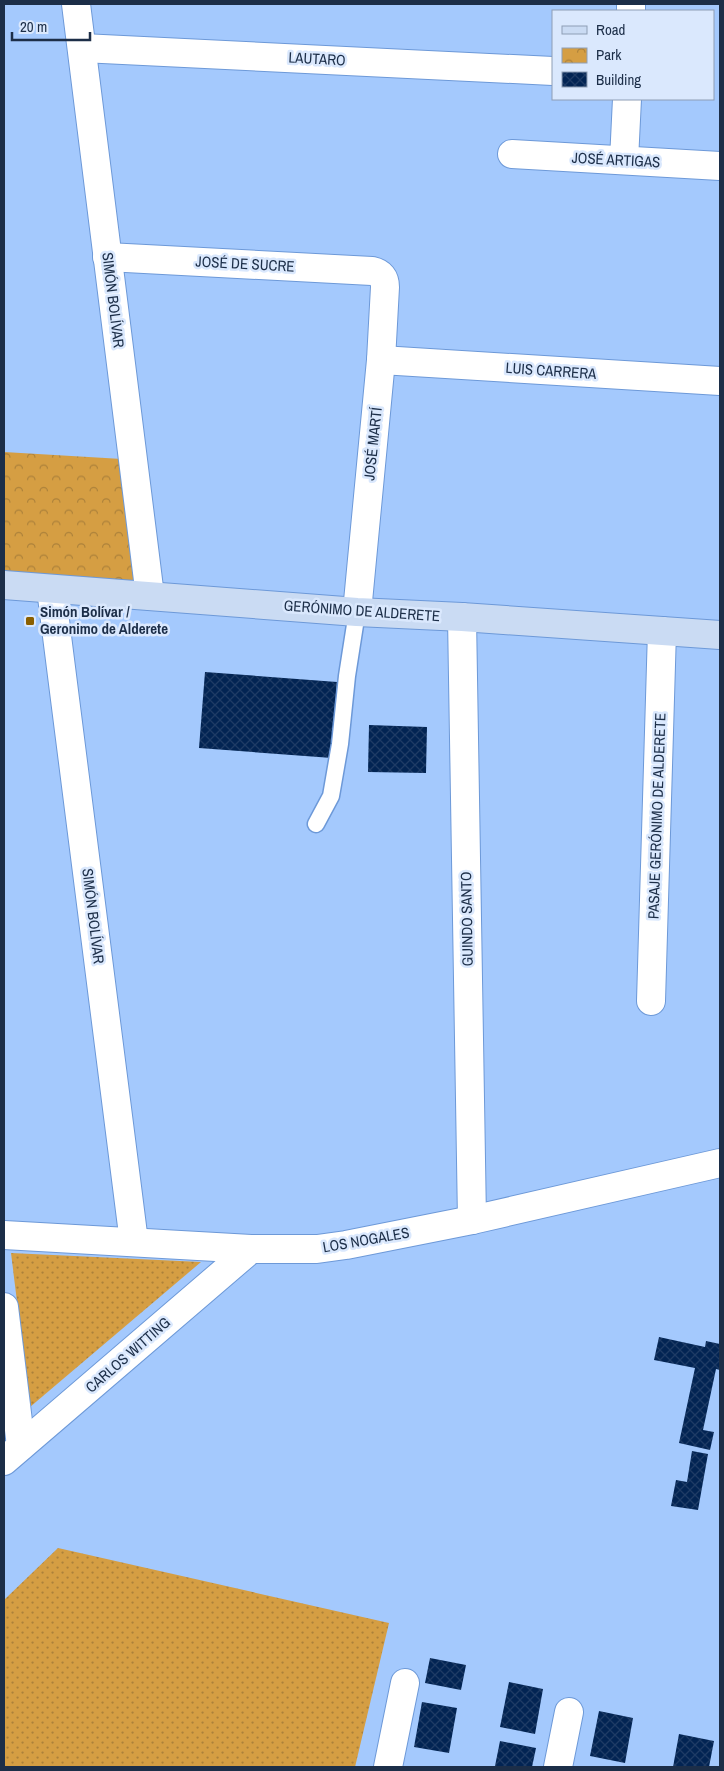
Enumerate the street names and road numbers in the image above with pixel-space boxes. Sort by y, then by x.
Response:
street label: LAUTARO [288,47,346,70]
street label: JOSÉ ARTIGAS [571,147,661,172]
street label: JOSÉ DE SUCRE [195,250,295,277]
street label: SIMÓN BOLÍVAR [97,251,130,349]
street label: LUIS CARRERA [505,357,598,384]
street label: JOSÉ MARTÍ [358,406,387,482]
street label: GERÓNIMO DE ALDERETE [283,595,441,626]
street label: PASAJE GERÓNIMO DE ALDERETE [642,713,671,919]
street label: SIMÓN BOLÍVAR [77,867,110,965]
street label: GUINDO SANTO [455,871,478,967]
street label: LOS NOGALES [321,1222,411,1257]
street label: CARLOS WITTING [81,1312,175,1397]

